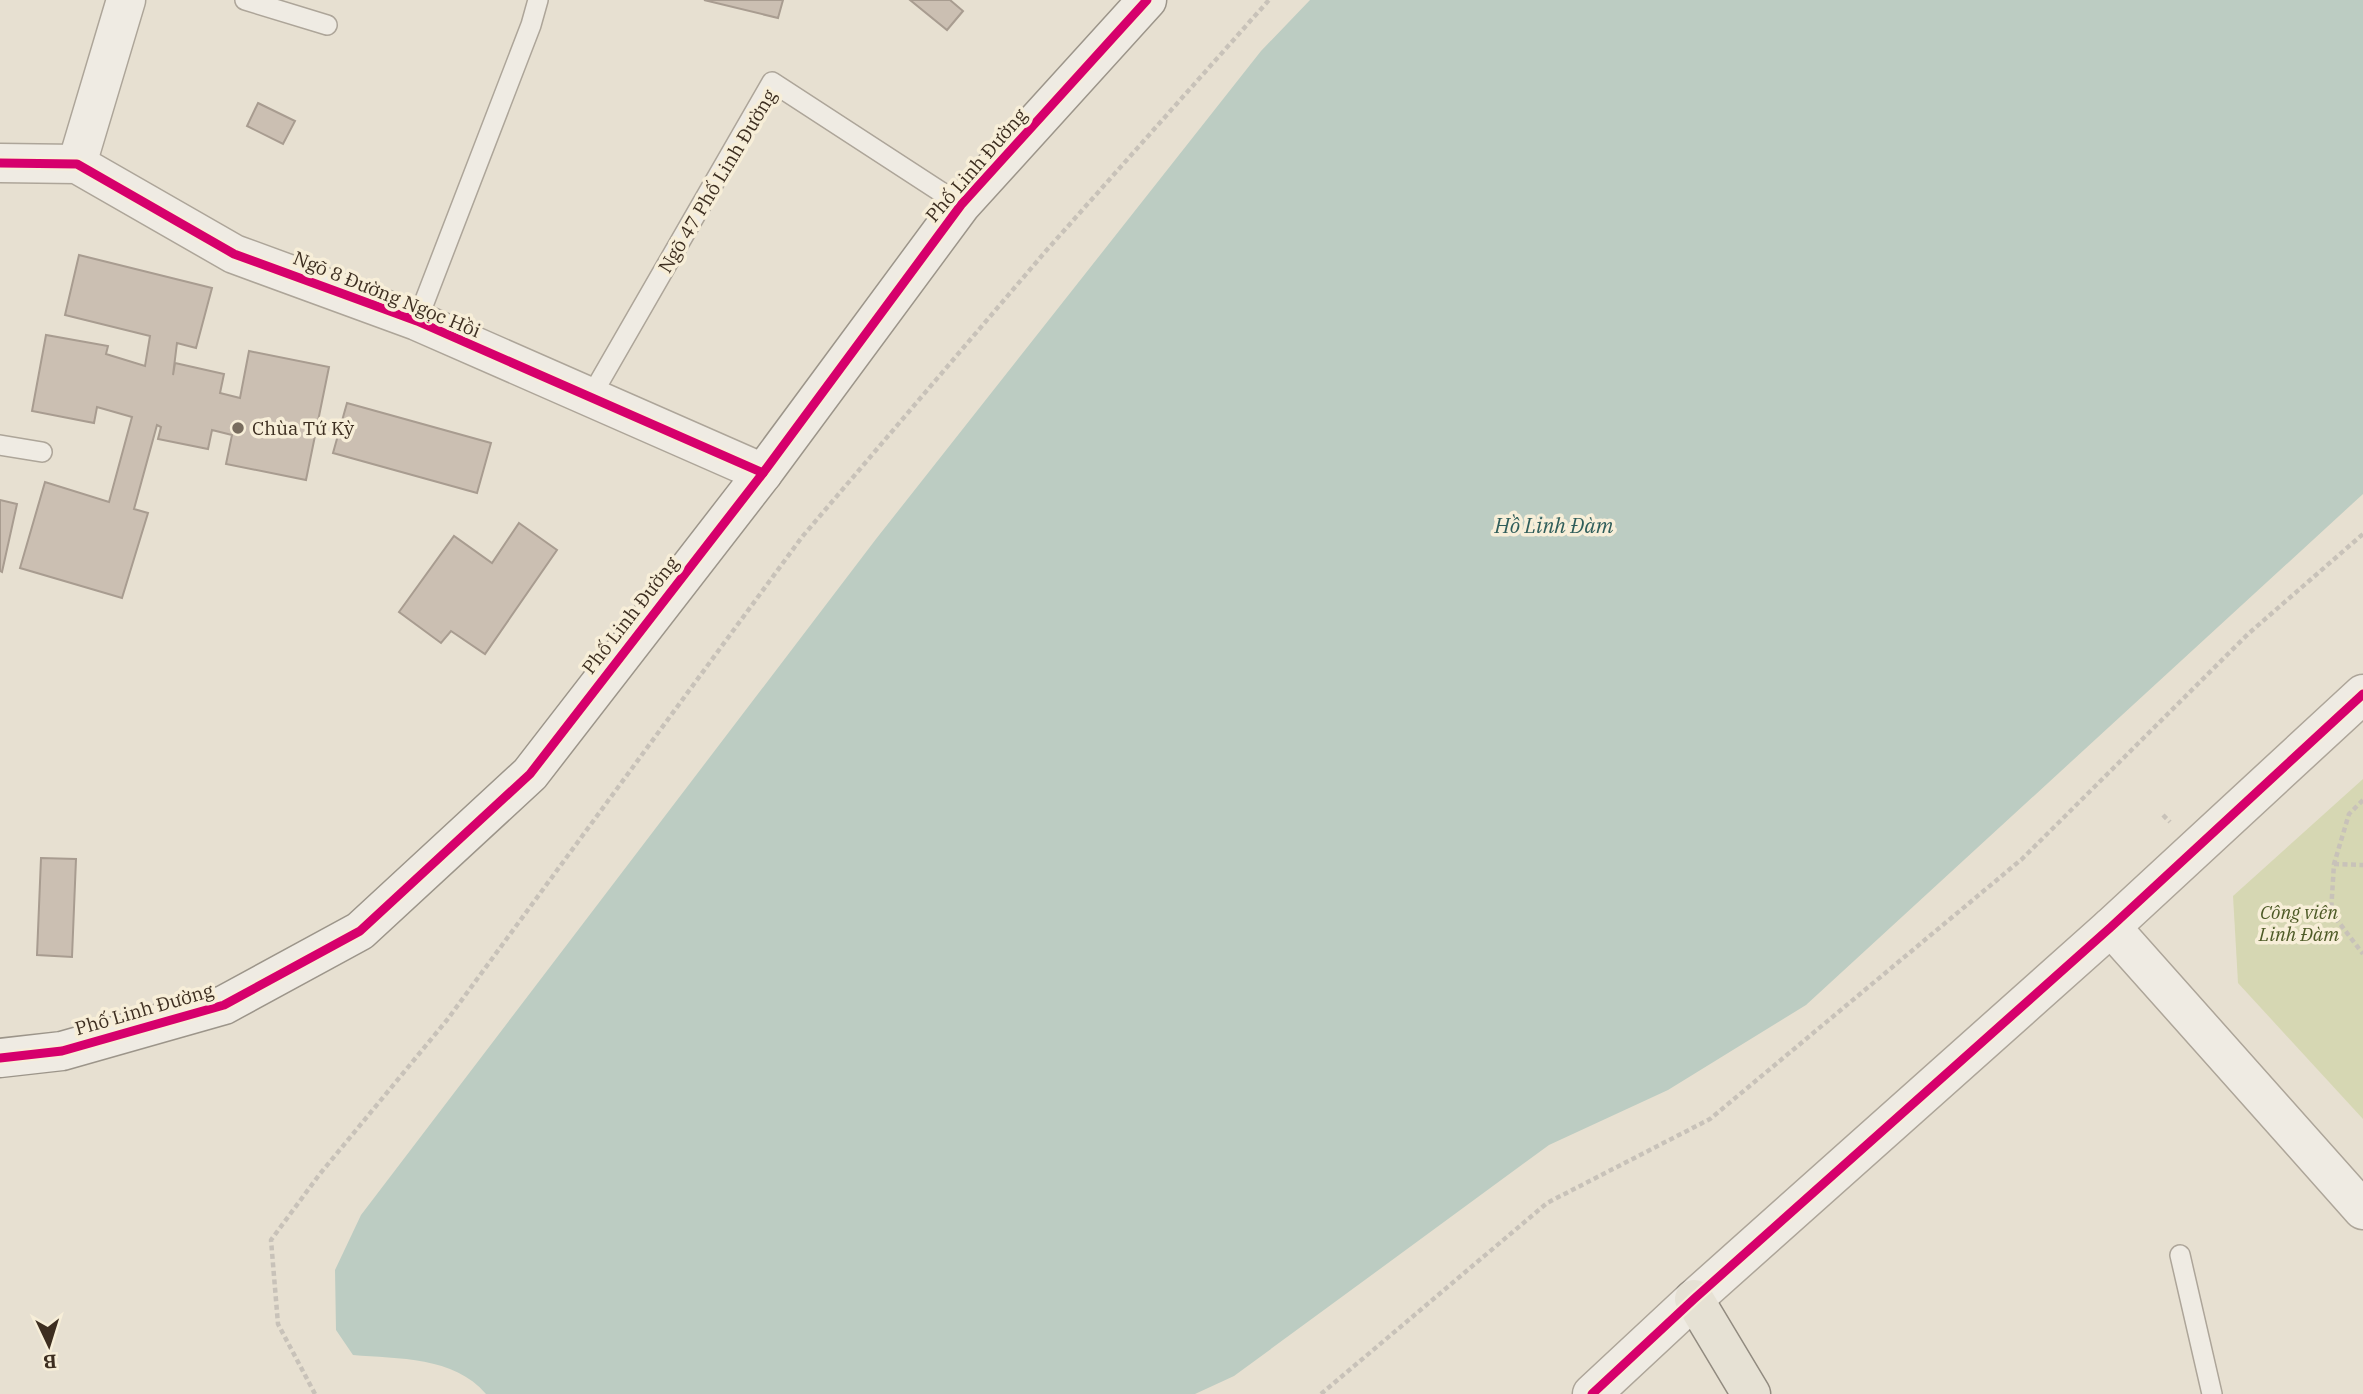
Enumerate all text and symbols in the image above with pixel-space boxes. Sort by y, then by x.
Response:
street label: Ngõ 47 Phố Linh Đường [653,84,782,277]
street label: Phố Linh Đường [920,103,1032,227]
street label: Ngõ 8 Đường Ngọc Hồi [290,245,484,343]
place label: Chùa Tứ Kỳ [252,416,355,440]
marker: Chùa Tứ Kỳ [230,420,246,436]
water label: Hồ Linh Đàm [1494,511,1614,539]
street label: Phố Linh Đường [577,551,684,679]
park label: Công viên Linh Đàm [2258,900,2339,946]
street label: Phố Linh Đường [72,978,217,1040]
north arrow [14,1310,84,1380]
text: B [43,1350,58,1374]

